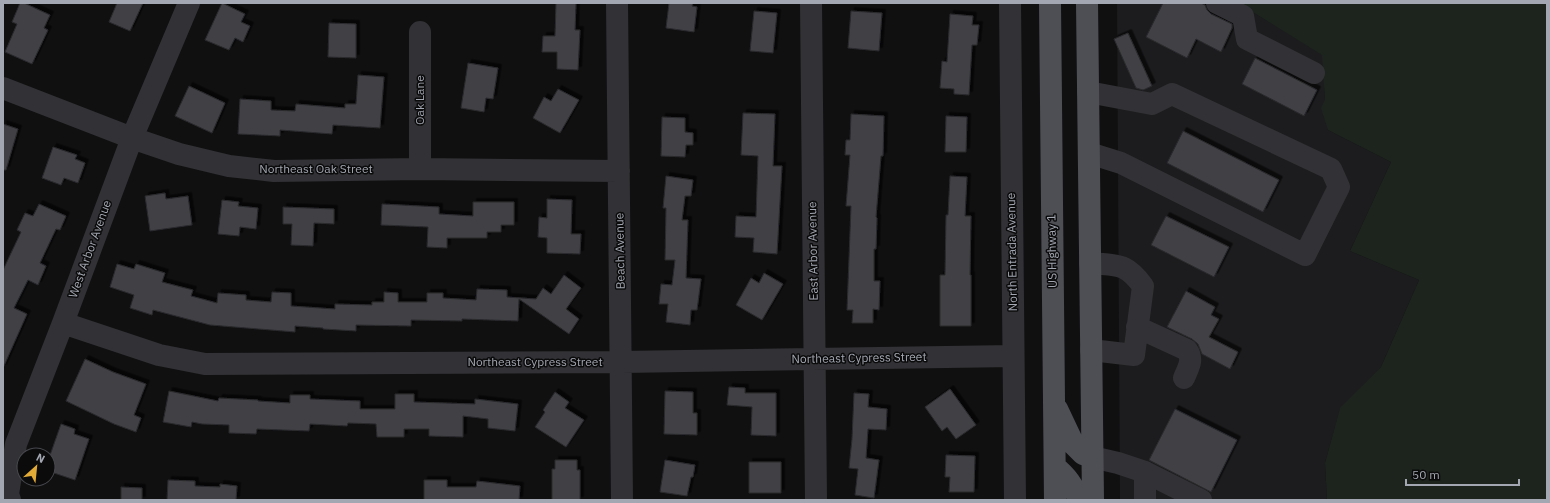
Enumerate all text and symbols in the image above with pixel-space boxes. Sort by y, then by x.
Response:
street label: Oak Lane [412,75,427,125]
street label: Northeast Oak Street [259,161,373,176]
street label: North Entrada Avenue [1003,192,1020,311]
street label: West Arbor Avenue [65,197,114,300]
street label: East Arbor Avenue [804,201,821,301]
street label: Beach Avenue [611,212,628,289]
street label: US Highway 1 [1043,214,1060,288]
street label: Northeast Cypress Street [791,349,927,366]
street label: Northeast Cypress Street [467,354,603,369]
north arrow [16,447,56,487]
text: N [34,450,47,466]
scale bar [1406,461,1519,487]
text: 50 m [1412,467,1440,482]

